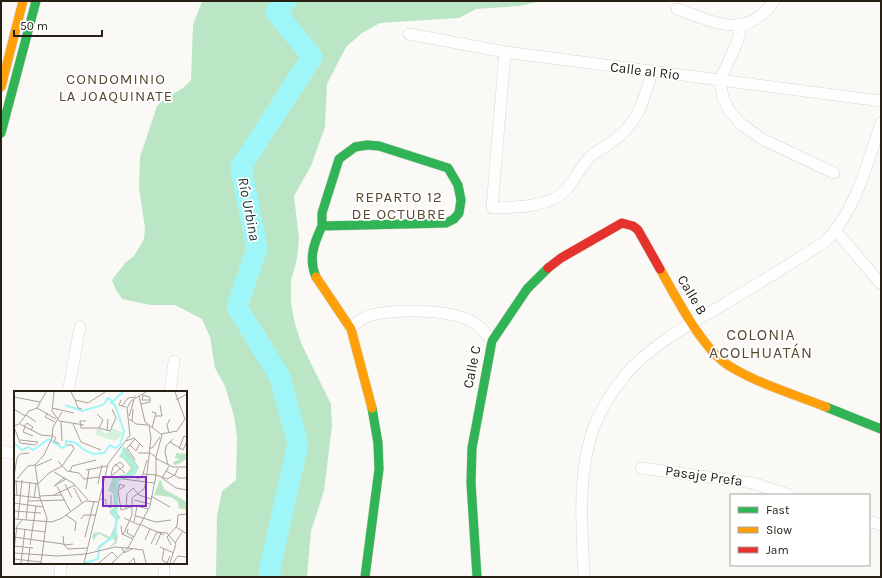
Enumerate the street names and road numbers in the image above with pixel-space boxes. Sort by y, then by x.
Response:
street label: Calle al Rio [609,58,681,84]
street label: Calle B [674,272,710,318]
street label: Calle C [460,344,484,390]
street label: Pasaje Prefa [664,462,744,490]

